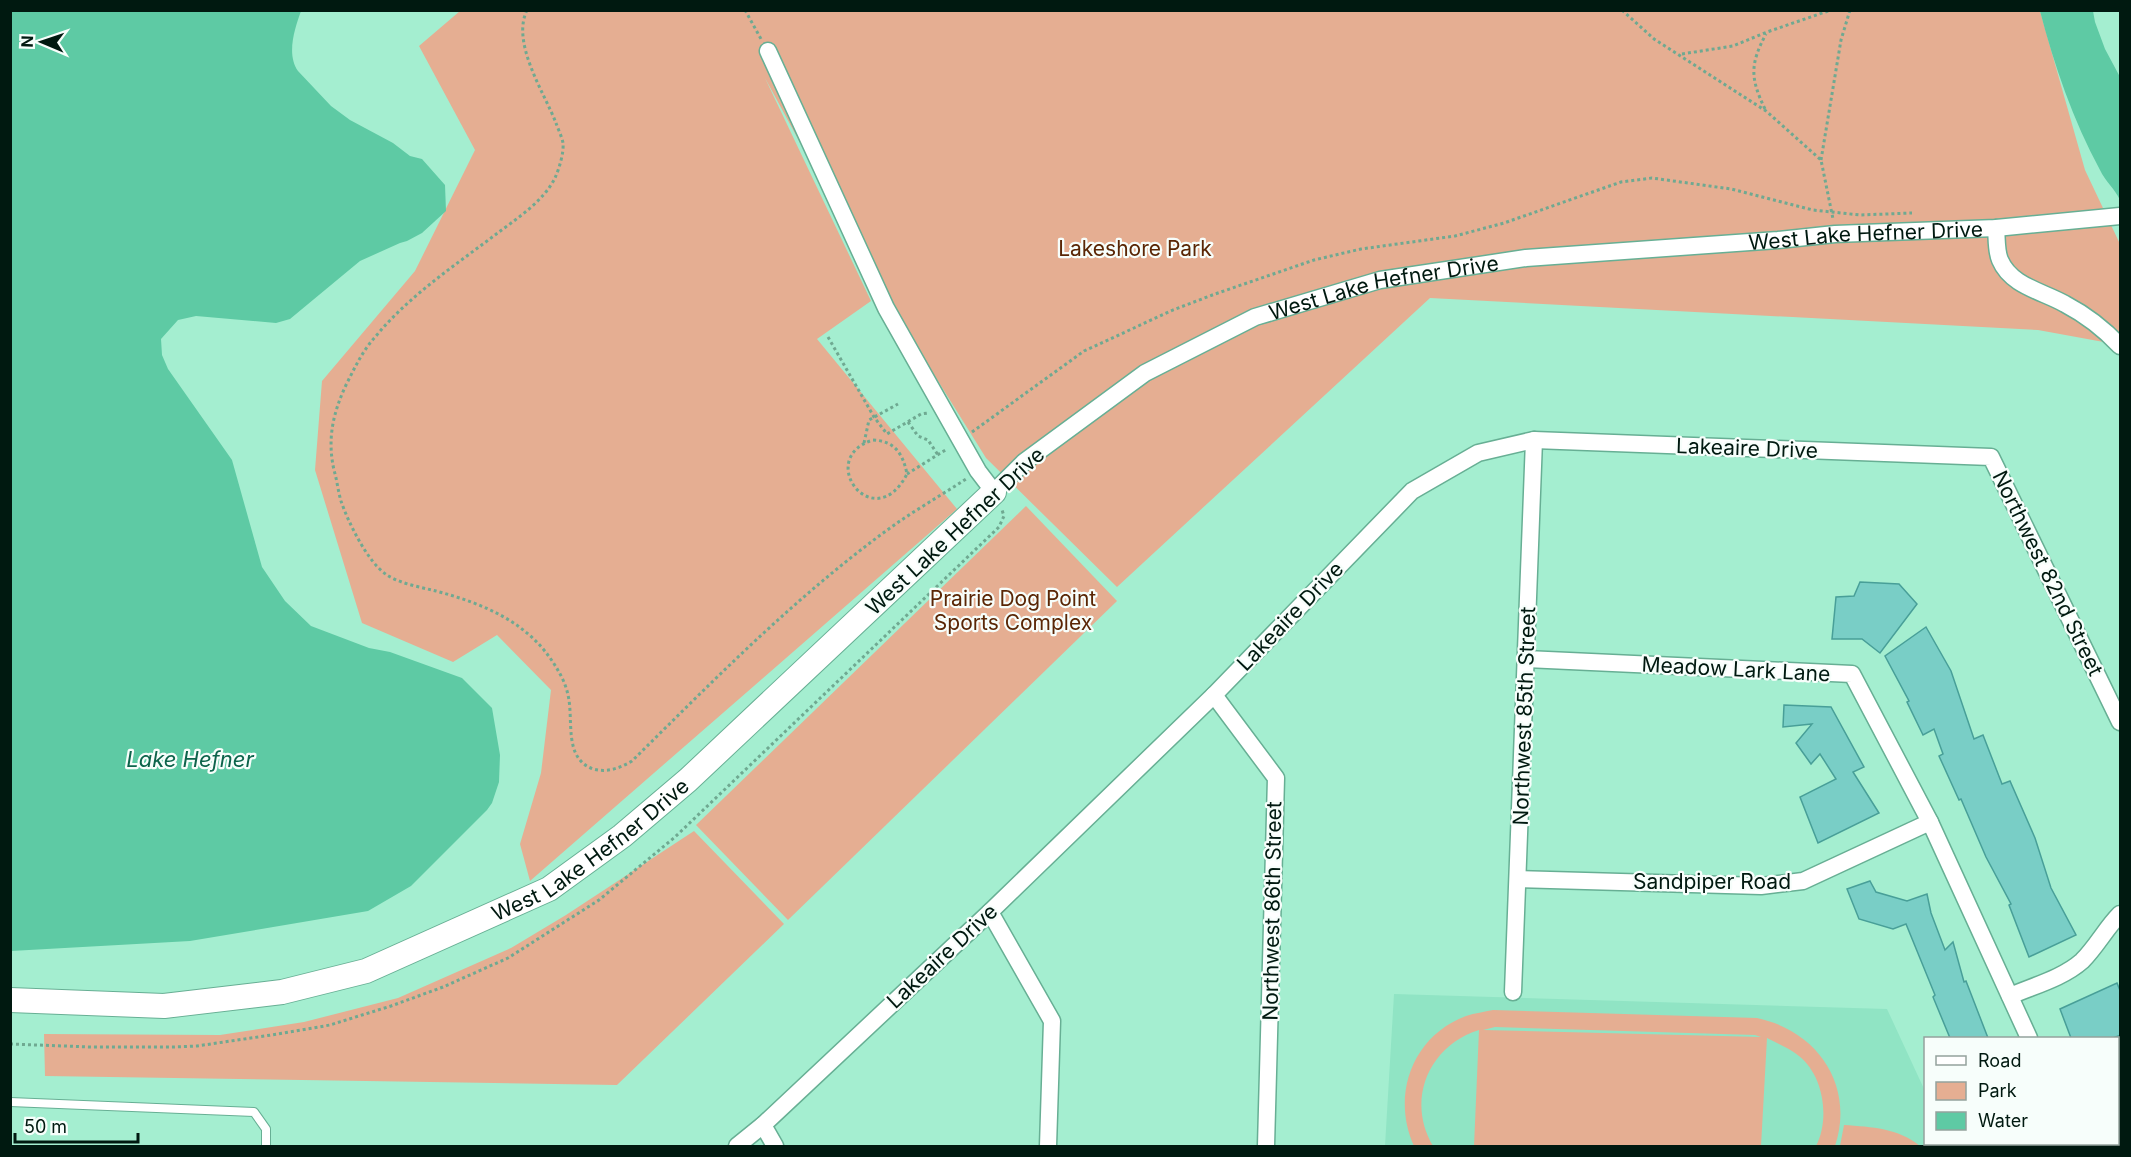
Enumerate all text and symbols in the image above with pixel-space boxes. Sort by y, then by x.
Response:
north arrow [12,12,72,72]
text: N [17,35,37,48]
street label: West Lake Hefner Drive [1748,216,1983,255]
park label: Lakeshore Park [1058,236,1212,261]
street label: West Lake Hefner Drive [1266,250,1500,325]
street label: Lakeaire Drive [1676,433,1818,463]
street label: West Lake Hefner Drive [861,442,1049,620]
street label: Northwest 82nd Street [1987,466,2109,680]
street label: Lakeaire Drive [1232,556,1348,676]
park label: Prairie Dog Point Sports Complex [930,586,1096,635]
street label: Northwest 85th Street [1508,606,1540,826]
street label: Meadow Lark Lane [1641,652,1831,686]
water label: Lake Hefner [126,746,254,772]
street label: West Lake Hefner Drive [488,773,694,926]
street label: Northwest 86th Street [1258,801,1286,1021]
street label: Sandpiper Road [1633,869,1791,894]
street label: Lakeaire Drive [882,898,1002,1014]
legend [1924,1037,2119,1145]
text: Road [1978,1050,2021,1071]
text: Park [1978,1080,2017,1101]
scale bar [15,1106,138,1144]
text: Water [1978,1110,2028,1131]
text: 50 m [24,1116,67,1137]

